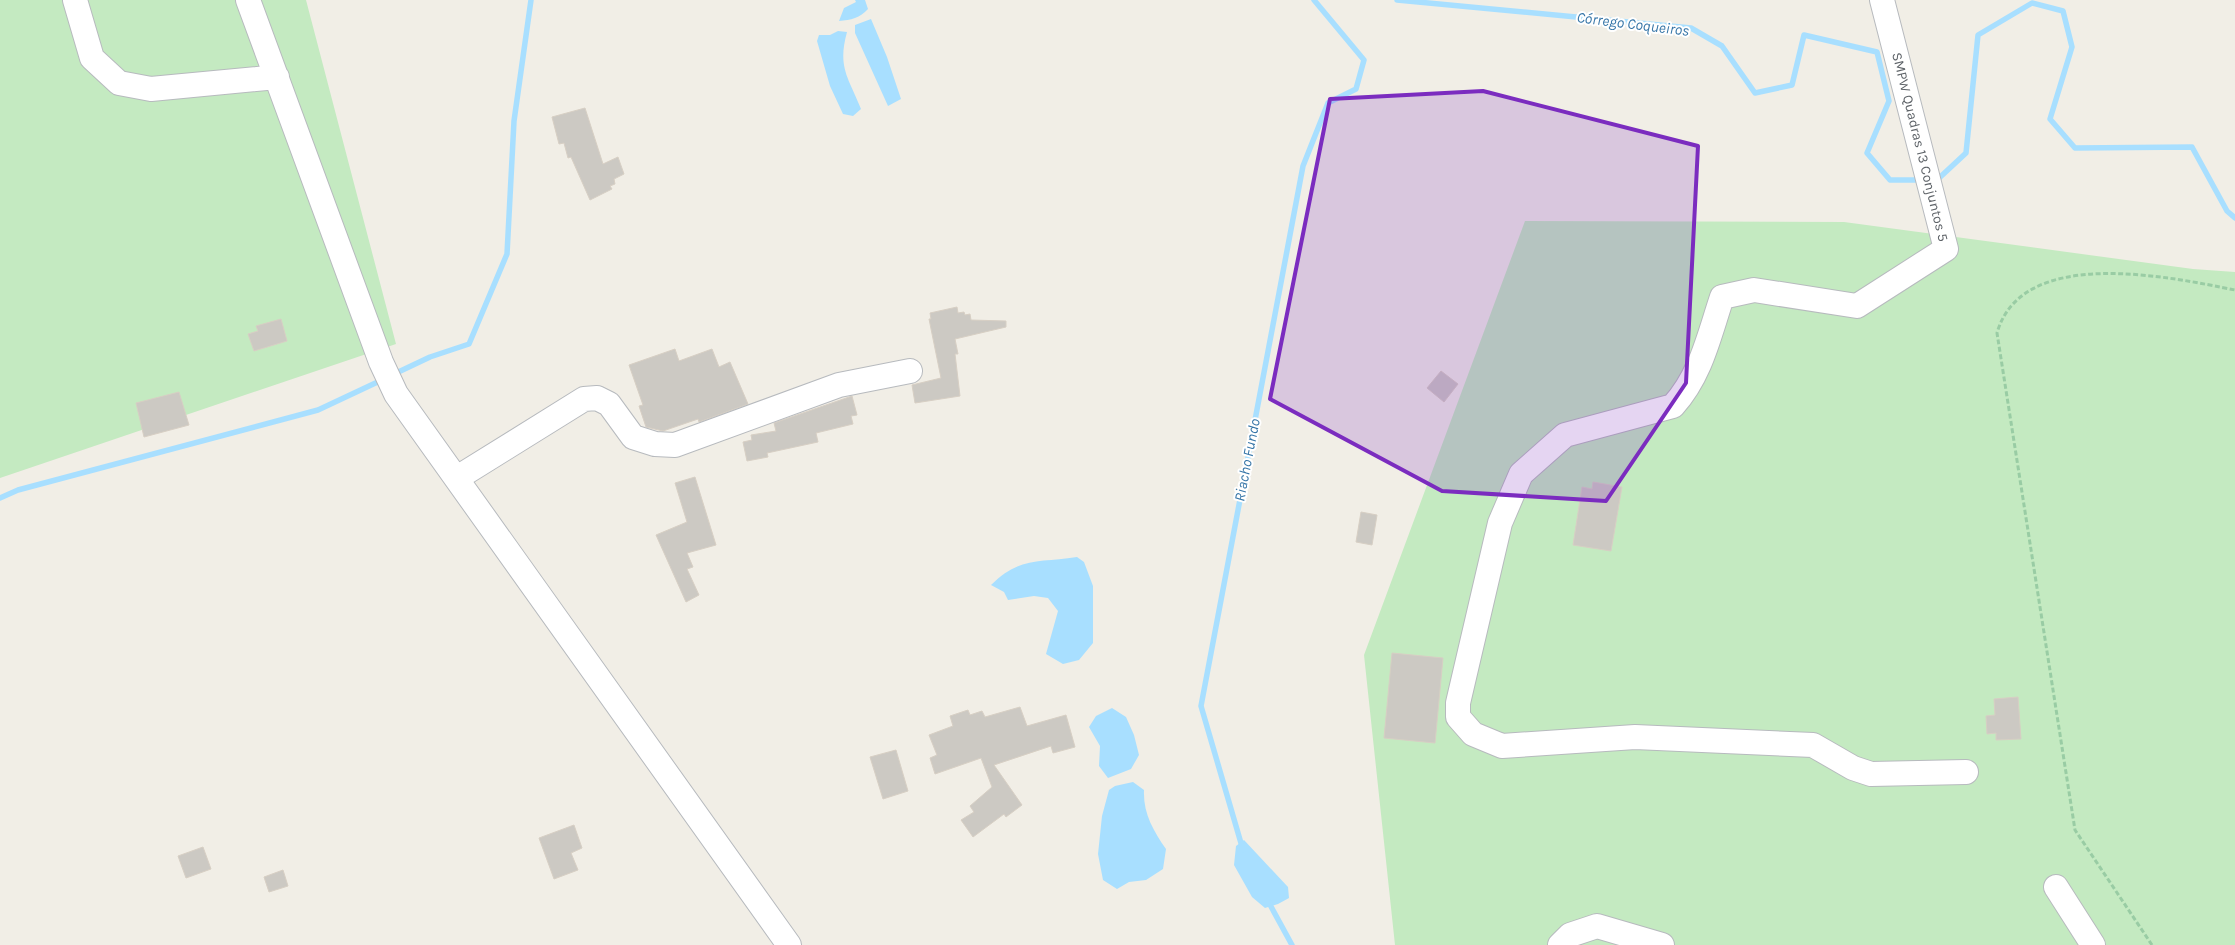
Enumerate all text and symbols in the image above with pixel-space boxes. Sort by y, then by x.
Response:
water label: Córrego Coqueiros [1576,8,1690,40]
street label: SMPW Quadras 13 Conjuntos 5 [1888,50,1952,244]
water label: Riacho Fundo [1230,416,1264,503]

